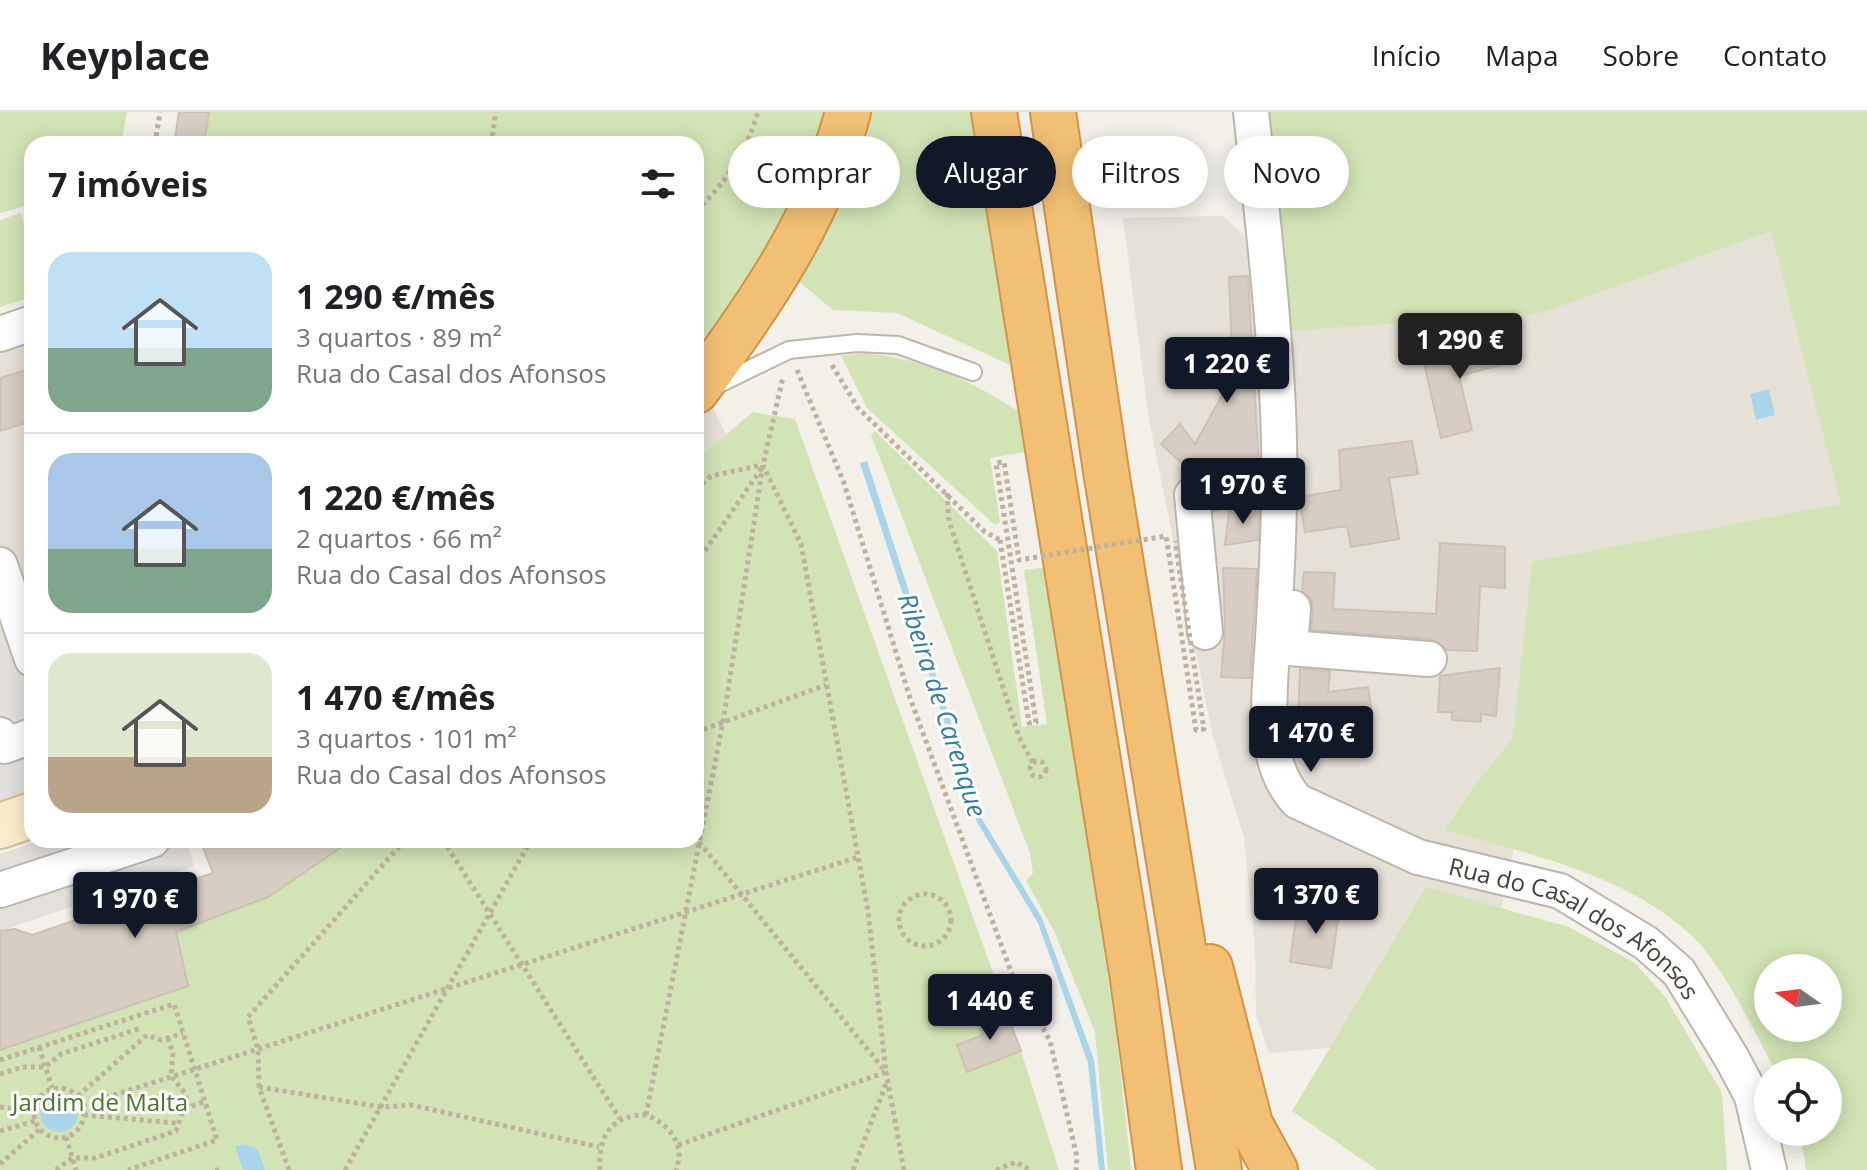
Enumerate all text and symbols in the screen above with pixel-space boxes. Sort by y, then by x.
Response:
text: Keyplace [40,29,210,81]
text: Início [1372,36,1441,74]
text: Mapa [1485,36,1558,74]
text: Sobre [1602,36,1679,74]
text: Contato [1723,36,1827,74]
chip: Comprar [728,136,900,208]
chip: Alugar [916,136,1056,208]
chip: Filtros [1072,136,1208,208]
chip: Novo [1224,136,1349,208]
text: 7 imóveis [48,161,208,207]
icon: filters [636,162,680,206]
text: 1 290 €/mês [296,273,495,319]
icon: home [112,284,208,380]
pin: 1 290 € [1386,313,1534,381]
text: 3 quartos · 89 m² [296,319,502,355]
text: 1 290 € [1416,321,1504,357]
pin: 1 220 € [1153,337,1301,405]
text: 1 220 € [1183,345,1271,381]
text: Rua do Casal dos Afonsos [296,355,606,391]
pin: 1 970 € [1169,458,1317,526]
text: 1 970 € [1199,466,1287,502]
text: 1 220 €/mês [296,474,495,520]
icon: home [112,485,208,581]
text: 2 quartos · 66 m² [296,520,502,556]
text: Rua do Casal dos Afonsos [296,556,606,592]
water label: Ribeira de Carenque [890,588,996,822]
text: 1 470 €/mês [296,674,495,720]
icon: home [112,685,208,781]
pin: 1 470 € [1237,706,1385,774]
text: 1 470 € [1267,714,1355,750]
text: 3 quartos · 101 m² [296,720,517,756]
text: Rua do Casal dos Afonsos [296,756,606,792]
street label: Rua do Casal dos Afonsos [1446,849,1708,1005]
pin: 1 370 € [1242,868,1390,936]
pin: 1 970 € [61,872,209,940]
text: 1 370 € [1272,876,1360,912]
text: 1 970 € [91,880,179,916]
north arrow [1754,954,1842,1042]
map controls [1754,954,1842,1146]
pin: 1 440 € [916,974,1064,1042]
text: 1 440 € [946,982,1034,1018]
button: locate [1754,1058,1842,1146]
park label: Jardim de Malta [10,1085,188,1118]

